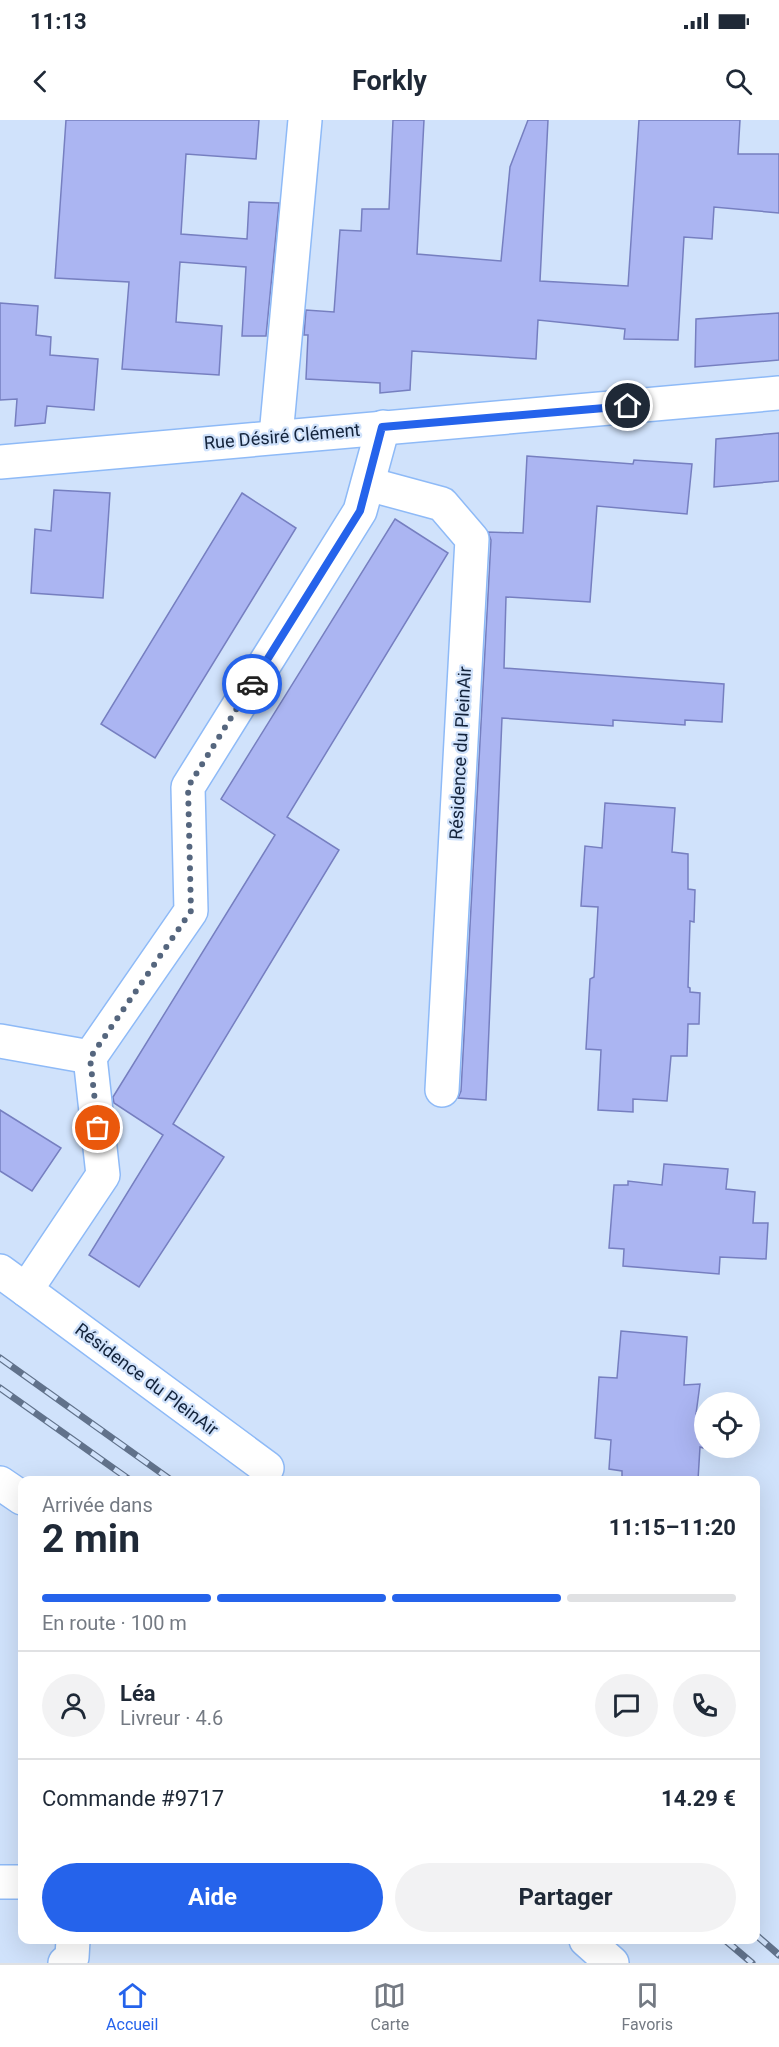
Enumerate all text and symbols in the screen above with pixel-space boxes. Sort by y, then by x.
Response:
text: 11:13 [30,9,87,34]
icon: back [24,65,57,98]
text: Forkly [352,65,427,97]
icon: search [722,65,755,98]
pin [602,380,653,431]
icon: home [611,389,644,422]
street label: Rue Désiré Clément [203,419,361,453]
courier [222,654,282,714]
street label: Résidence du PleinAir [445,666,475,840]
icon: car [236,668,269,701]
pin [72,1102,123,1153]
icon: bag [81,1111,114,1144]
street label: Résidence du PleinAir [71,1318,223,1440]
map controls [694,1392,760,1458]
button: locate [694,1392,760,1458]
text: Arrivée dans [42,1493,153,1517]
text: 11:15–11:20 [609,1515,736,1540]
text: 2 min [42,1516,140,1562]
text: En route · 100 m [42,1611,187,1635]
button: person [42,1674,105,1737]
button: chat [595,1674,658,1737]
button: phone [673,1674,736,1737]
text: Léa [120,1681,156,1706]
text: Livreur · 4.6 [120,1706,223,1730]
text: Commande #9717 [42,1786,224,1811]
text: 14.29 € [661,1786,736,1811]
button: Aide [42,1863,383,1932]
button: Partager [395,1863,736,1932]
tab: Accueil [106,1979,158,2034]
tab: Carte [371,1979,409,2034]
tab: Favoris [621,1979,673,2034]

